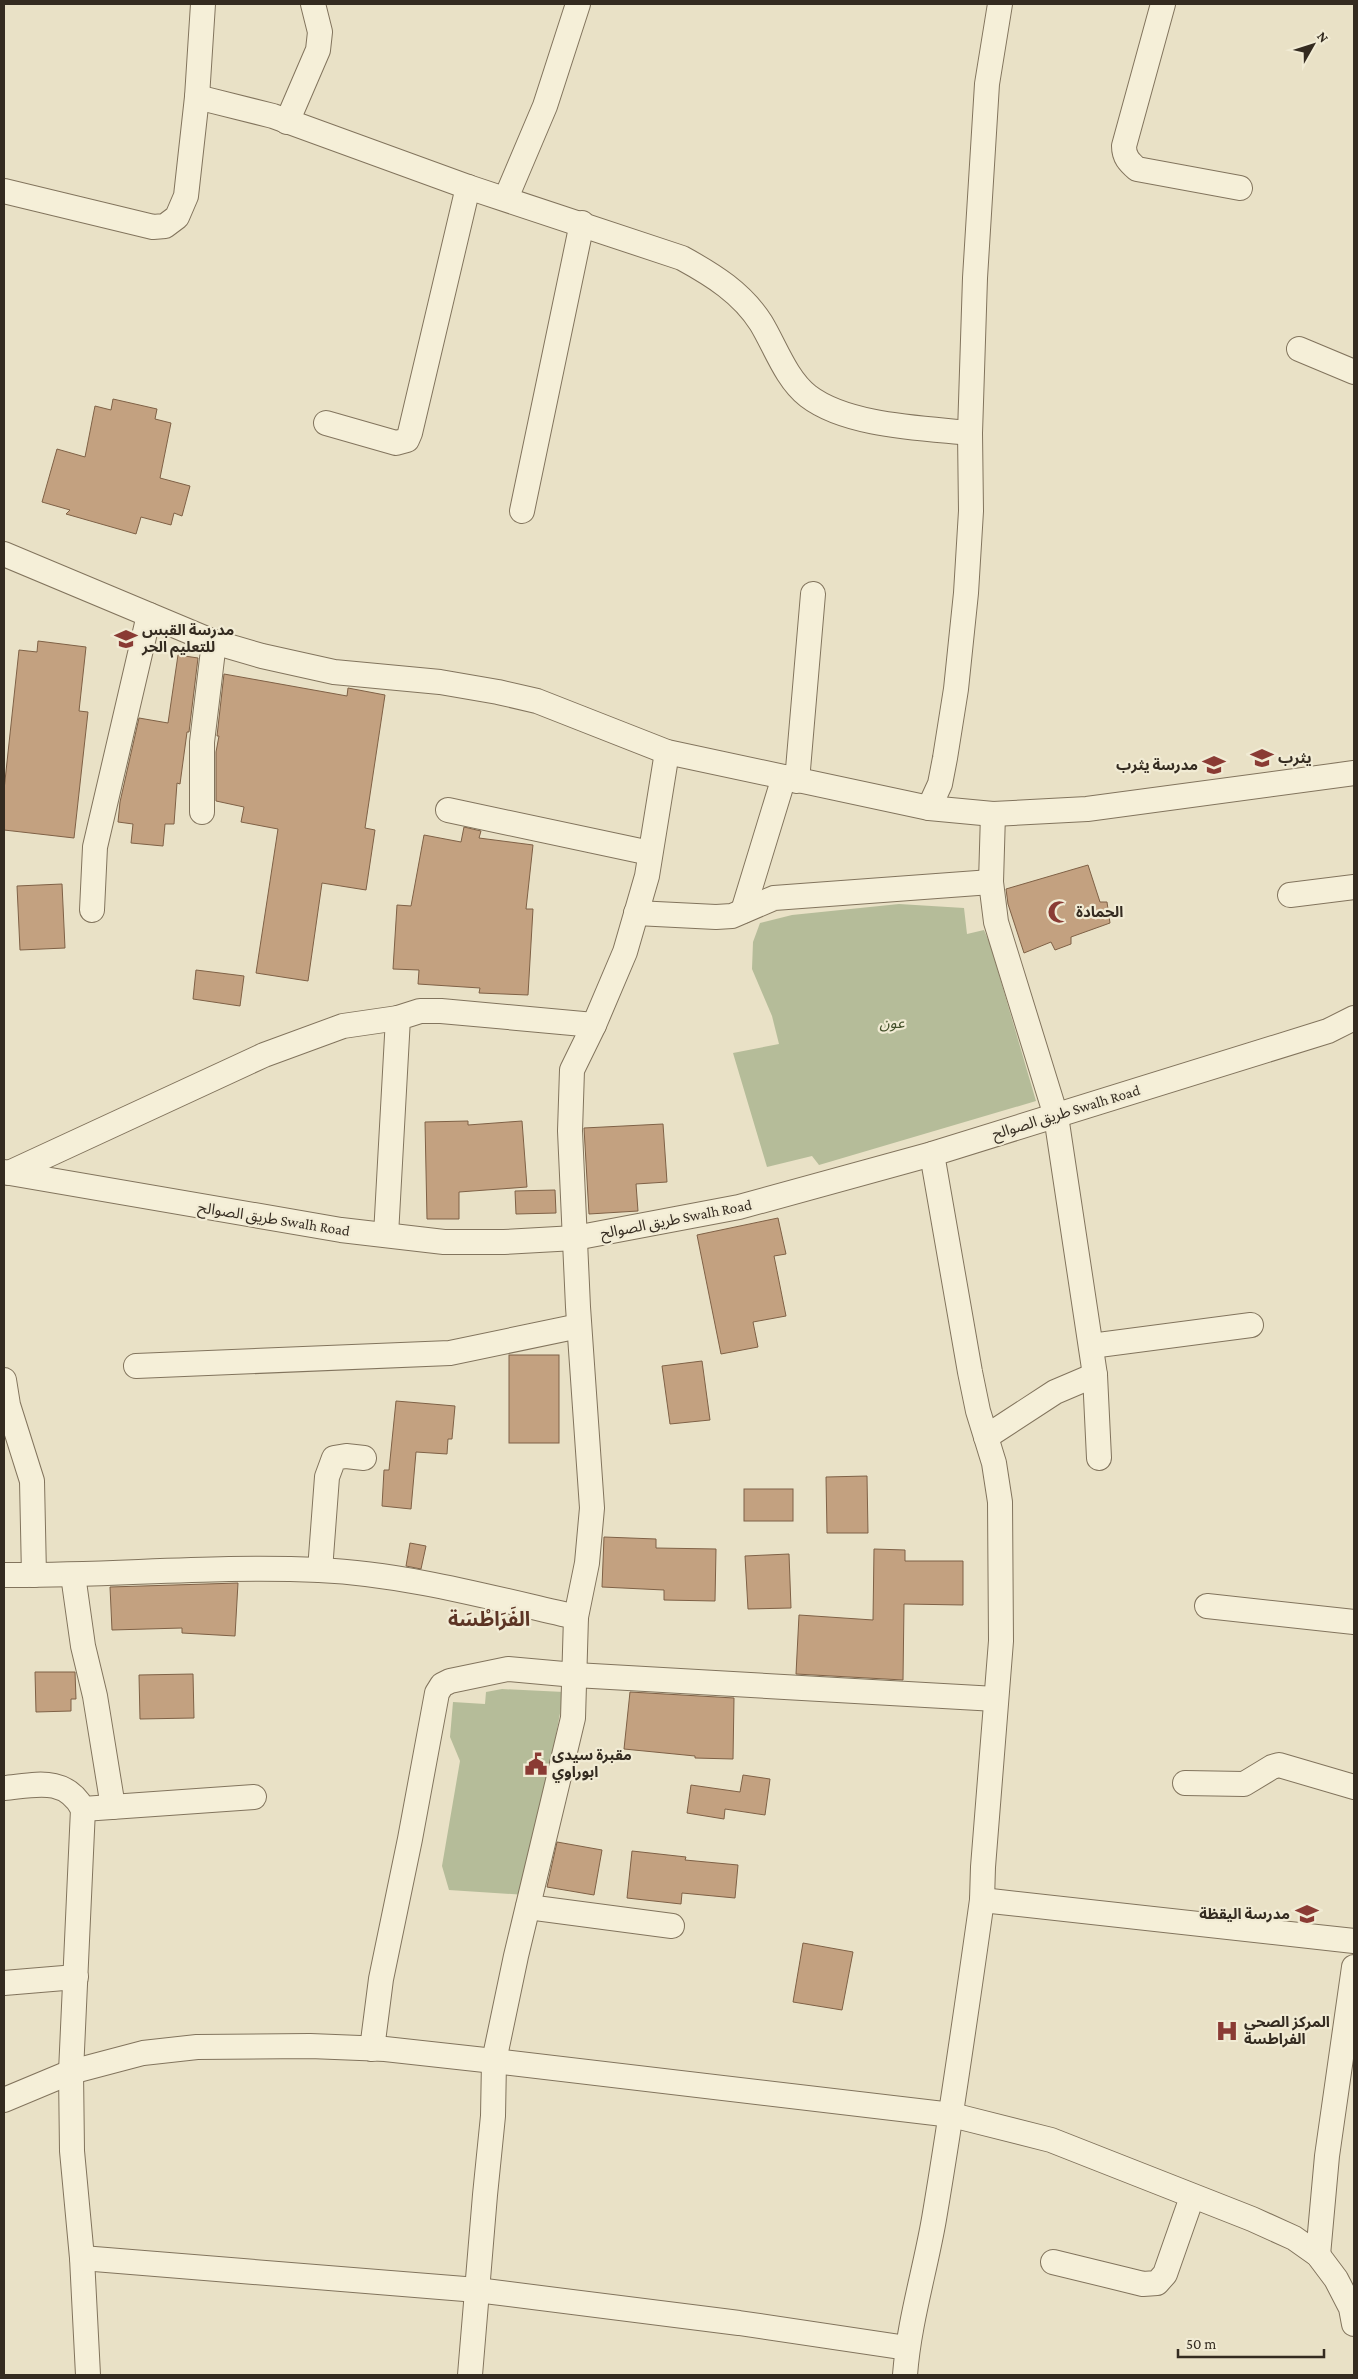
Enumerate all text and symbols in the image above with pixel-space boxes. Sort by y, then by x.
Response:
north arrow [1288,20,1338,70]
text: N [1314,28,1333,46]
place label: مدرسة القبس للتعليم الحر [141,622,234,658]
school or university icon: مدرسة القبس للتعليم الحر [113,626,139,652]
school or university icon: يثرب [1249,745,1275,771]
place label: يثرب [1278,750,1312,767]
school or university icon: مدرسة يثرب [1201,752,1227,778]
place label: مدرسة يثرب [1116,757,1198,774]
mosque icon: الحمادة [1046,899,1072,925]
place label: الحمادة [1076,904,1123,920]
park label: عون [880,1015,905,1032]
street label: طريق الصوالح Swalh Road [990,1082,1143,1146]
street label: طريق الصوالح Swalh Road [599,1196,754,1245]
street label: طريق الصوالح Swalh Road [196,1199,351,1243]
district label: الفَرَاطْسَة [448,1606,530,1631]
place label: مقبرة سيدى ابوراوي [552,1747,632,1783]
public building icon: مقبرة سيدى ابوراوي [523,1751,549,1777]
school or university icon: مدرسة اليقظة [1294,1901,1320,1927]
place label: مدرسة اليقظة [1199,1906,1290,1923]
place label: المركز الصحي الفراطسة [1244,2014,1330,2048]
hospital icon: المركز الصحي الفراطسة [1214,2018,1240,2044]
scale bar [1178,2326,1324,2358]
text: 50 m [1186,2336,1216,2352]

